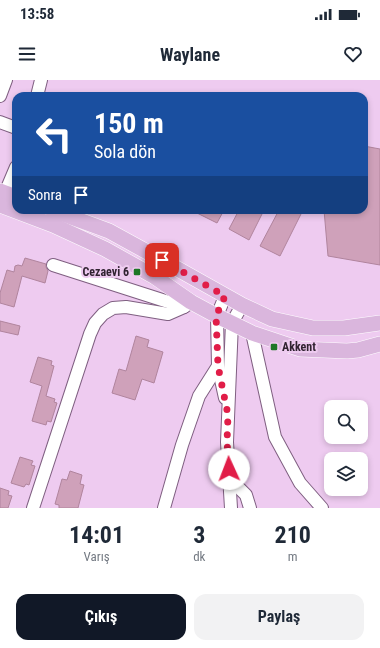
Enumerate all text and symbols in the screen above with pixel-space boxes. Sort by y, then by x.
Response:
text: 13:58 [20,5,54,23]
icon: menu [16,43,38,65]
icon: heart [342,43,364,65]
text: Waylane [160,44,220,65]
text: 150 m [94,107,164,140]
icon: left [28,108,80,160]
text: Sola dön [94,141,156,162]
icon: arrive [70,184,92,206]
text: Sonra [28,186,62,204]
pin [145,243,179,277]
icon: arrive [151,249,173,271]
place label: Cezaevi 6 [82,265,129,279]
marker: Cezaevi 6 [132,267,142,277]
place label: Akkent [282,340,316,354]
marker: Akkent [269,342,279,352]
map controls [324,400,368,496]
button: search [324,400,368,444]
position arrow [208,448,250,490]
button: layers [324,452,368,496]
text: 14:01 [69,521,124,549]
text: 3 [193,521,205,549]
text: 210 [275,521,311,549]
text: Varış [84,549,110,564]
text: dk [193,549,205,564]
text: m [288,549,298,564]
button: Çıkış [16,594,186,640]
button: Paylaş [194,594,364,640]

